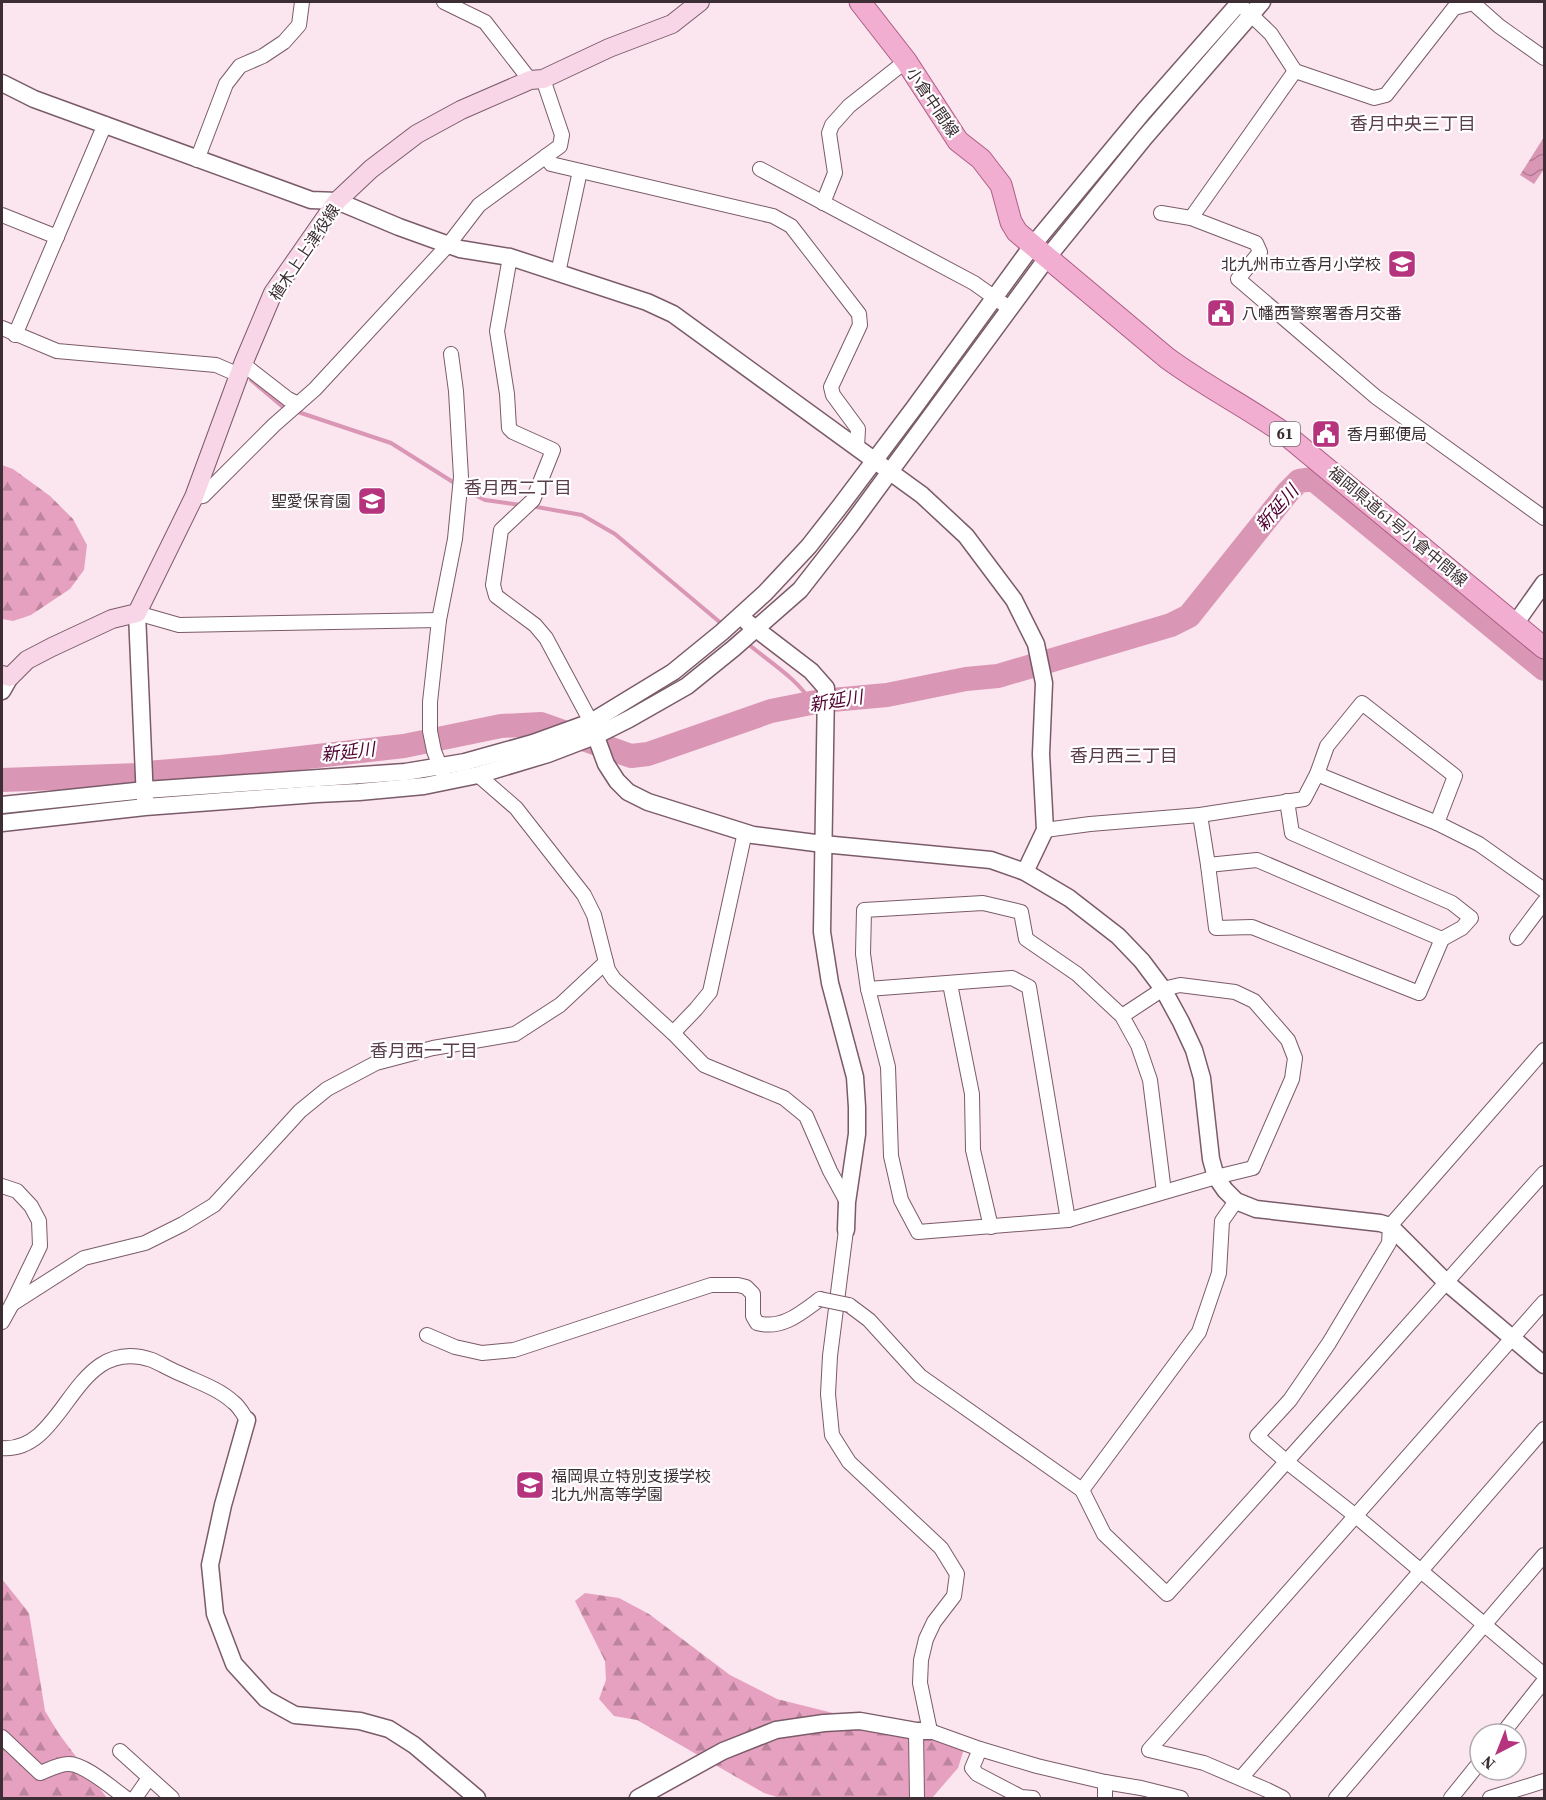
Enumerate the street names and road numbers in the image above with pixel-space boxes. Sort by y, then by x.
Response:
street label: 小倉中間線 [902,63,964,141]
street label: 植木上上津役線 [264,199,344,305]
road number: 61 [1270,422,1300,446]
street label: 福岡県道61号小倉中間線 [1324,461,1472,591]

